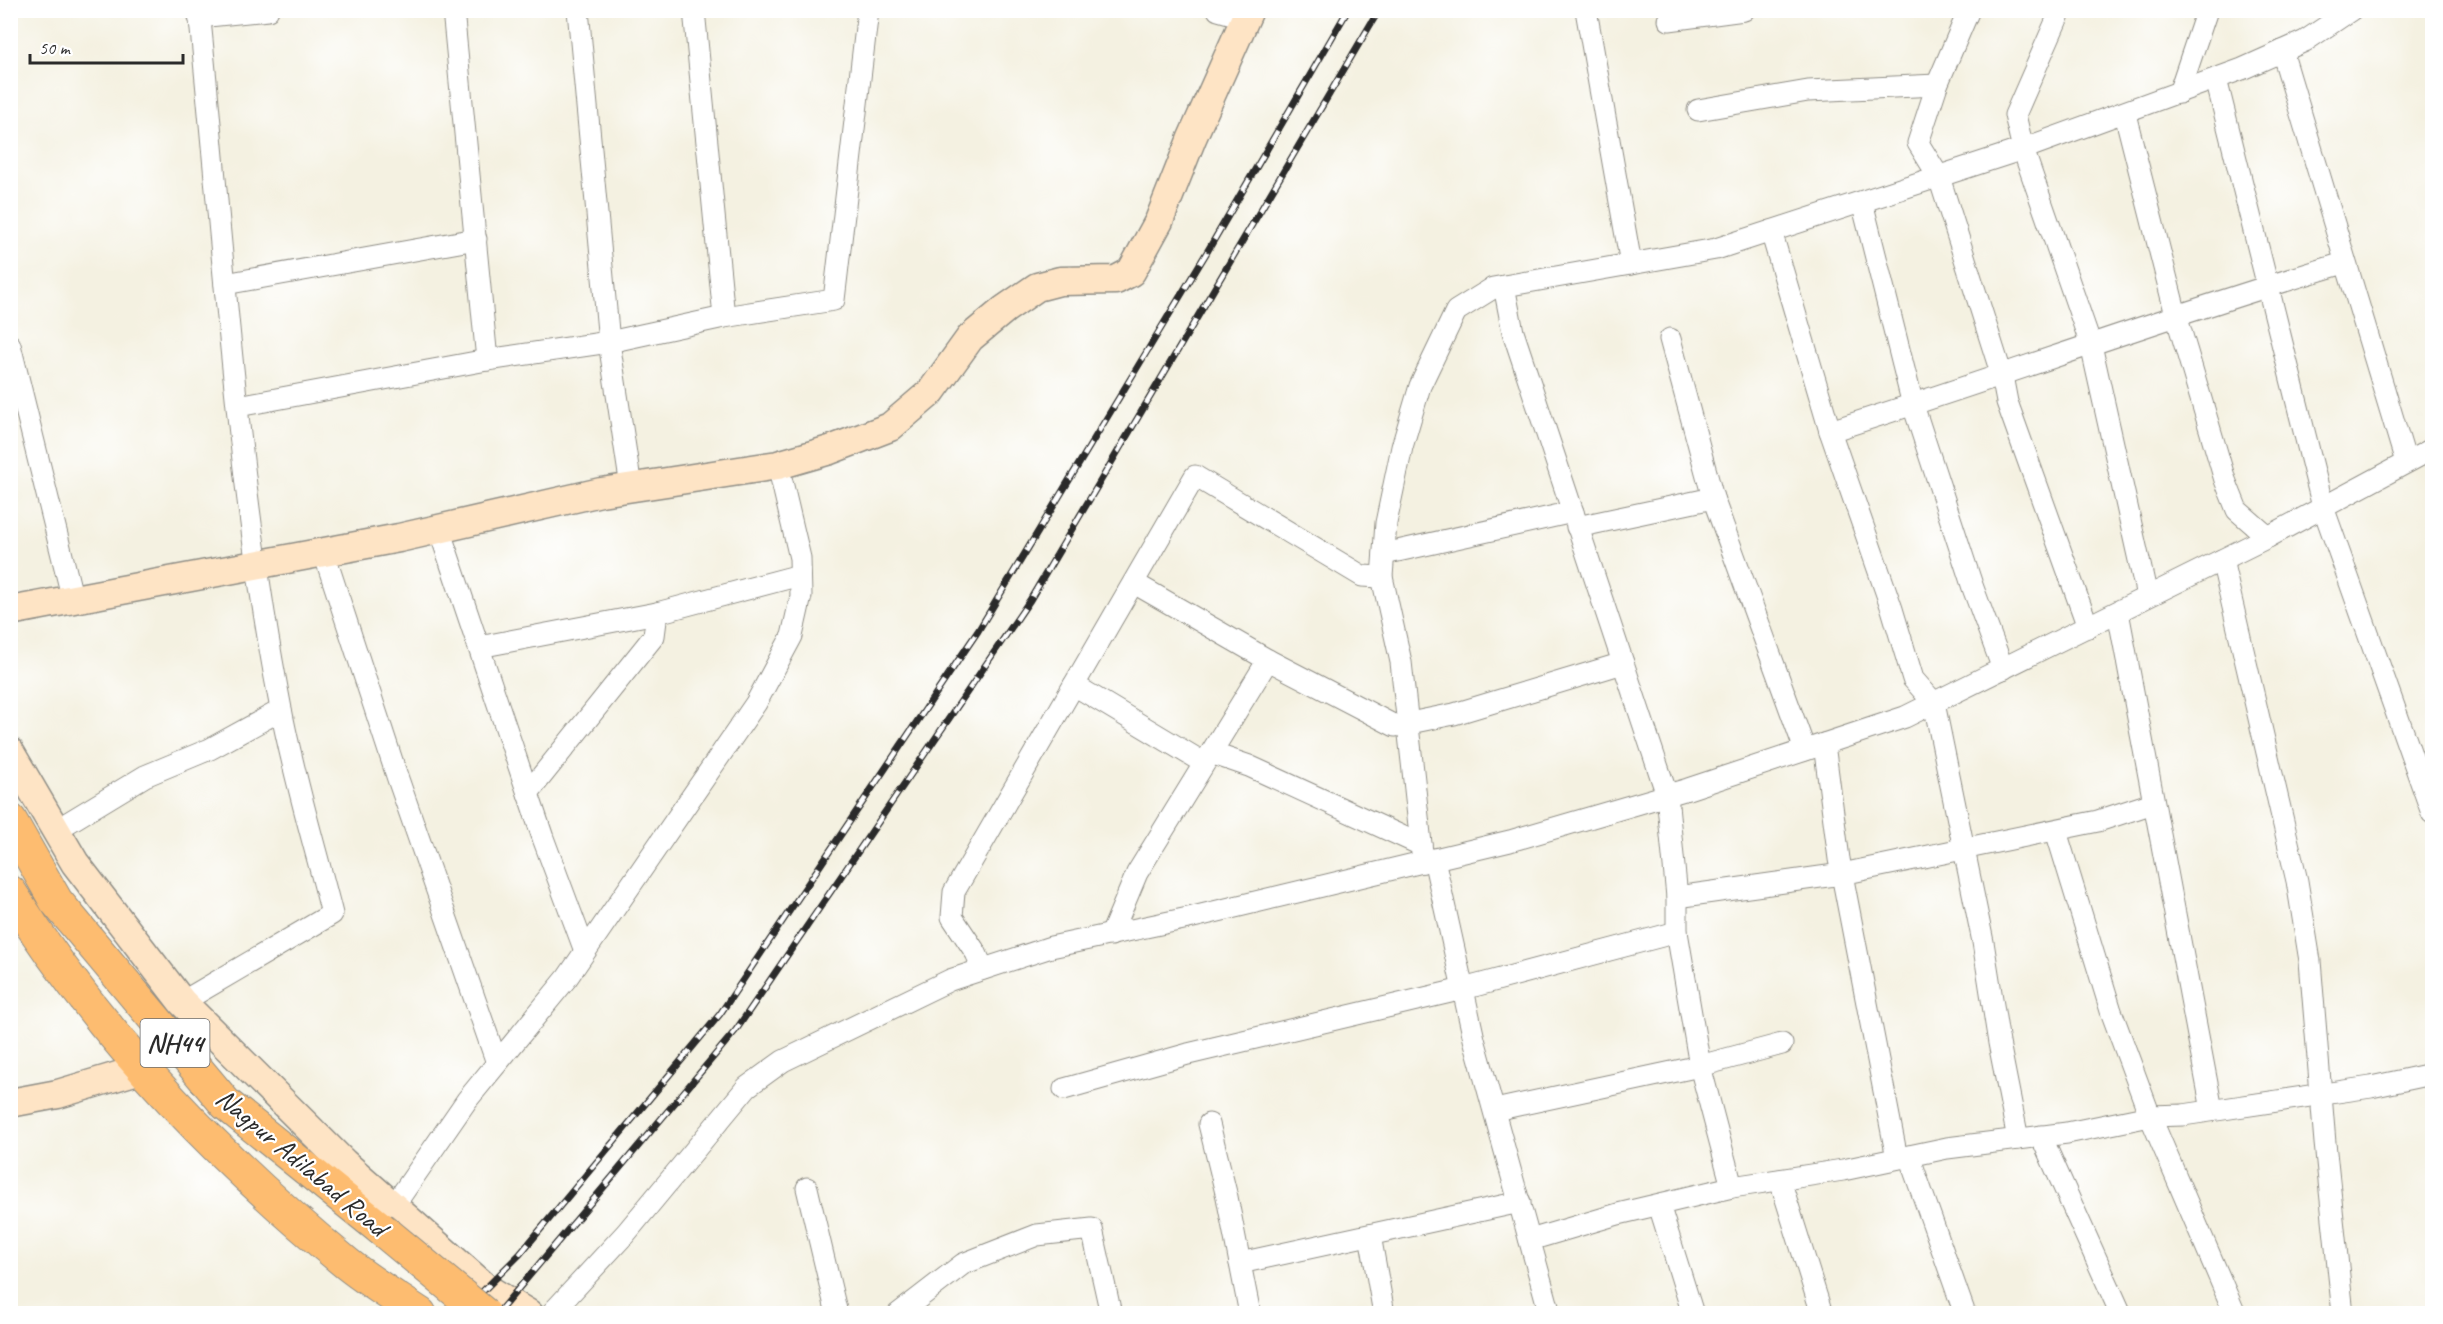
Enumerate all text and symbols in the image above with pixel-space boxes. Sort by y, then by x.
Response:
scale bar [30,27,183,65]
text: 50 m [39,37,72,59]
road number: NH44 [140,1019,210,1067]
street label: Nagpur Adilabad Road [209,1080,398,1246]

